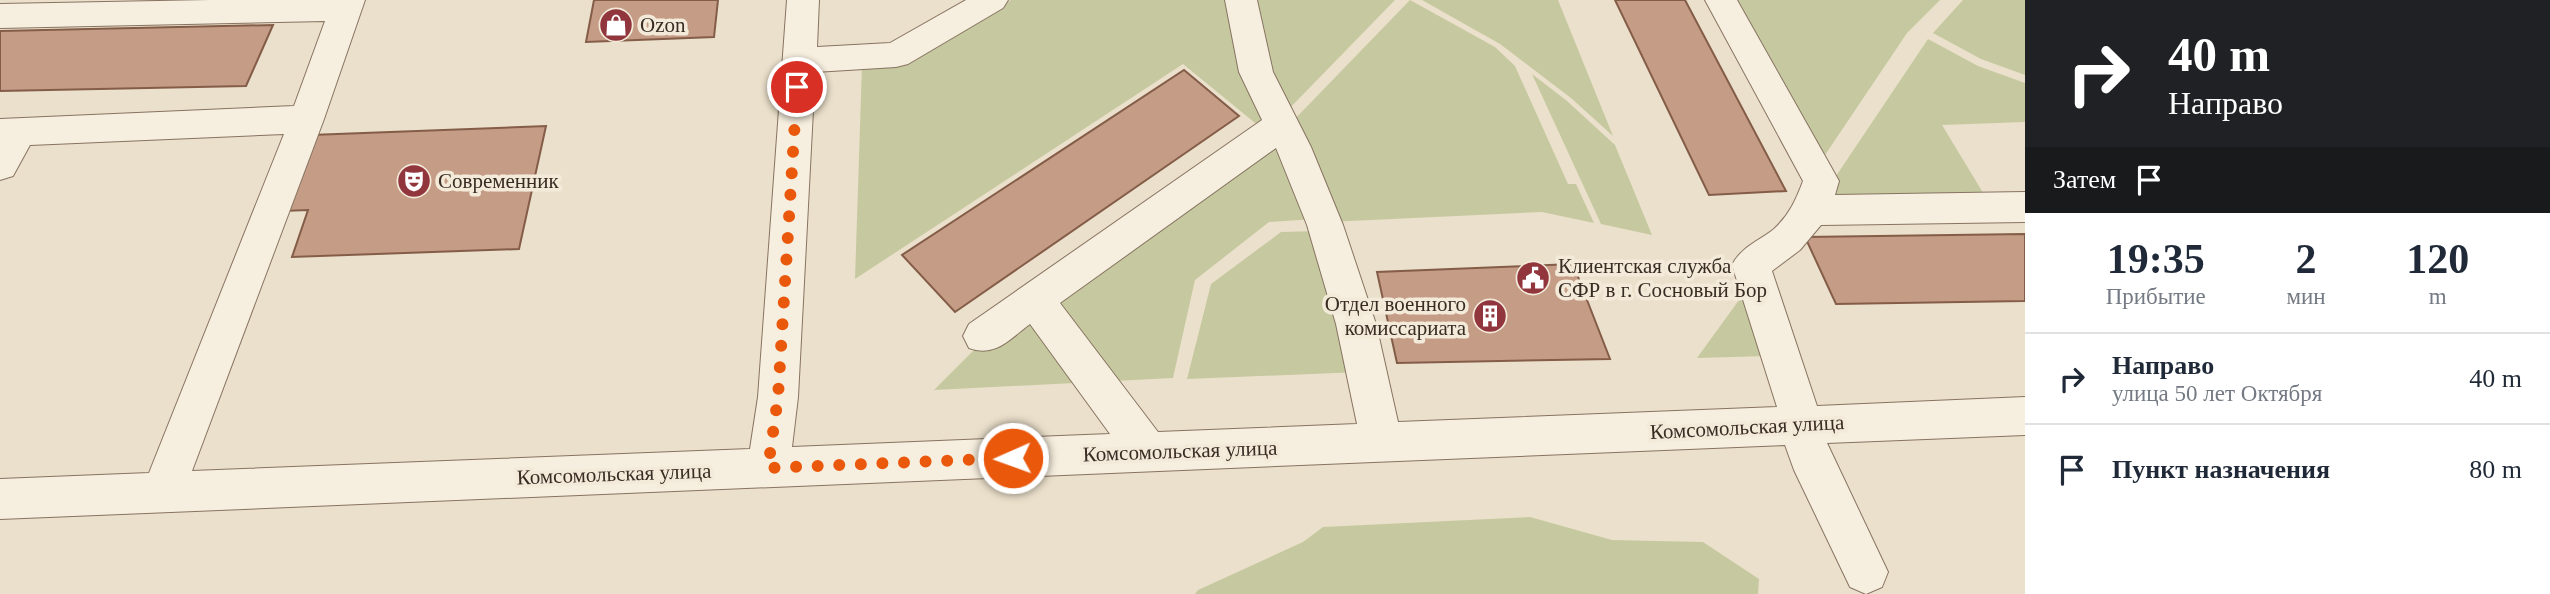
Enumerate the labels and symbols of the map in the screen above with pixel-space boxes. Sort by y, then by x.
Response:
shop icon: Ozon [597,6,635,44]
place label: Ozon [640,13,686,37]
pin [767,57,827,117]
theatre icon: Современник [395,162,433,200]
place label: Современник [438,169,560,193]
place label: Клиентская служба СФР в г. Сосновый Бор [1558,254,1767,302]
public building icon: Клиентская служба СФР в г. Сосновый Бор [1514,259,1552,297]
place label: Отдел военного комиссариата [1325,292,1467,340]
building icon: Отдел военного комиссариата [1471,297,1509,335]
street label: Комсомольская улица [1649,410,1845,444]
position arrow [976,421,1050,495]
street label: Комсомольская улица [1082,436,1278,466]
street label: Комсомольская улица [516,459,712,489]

